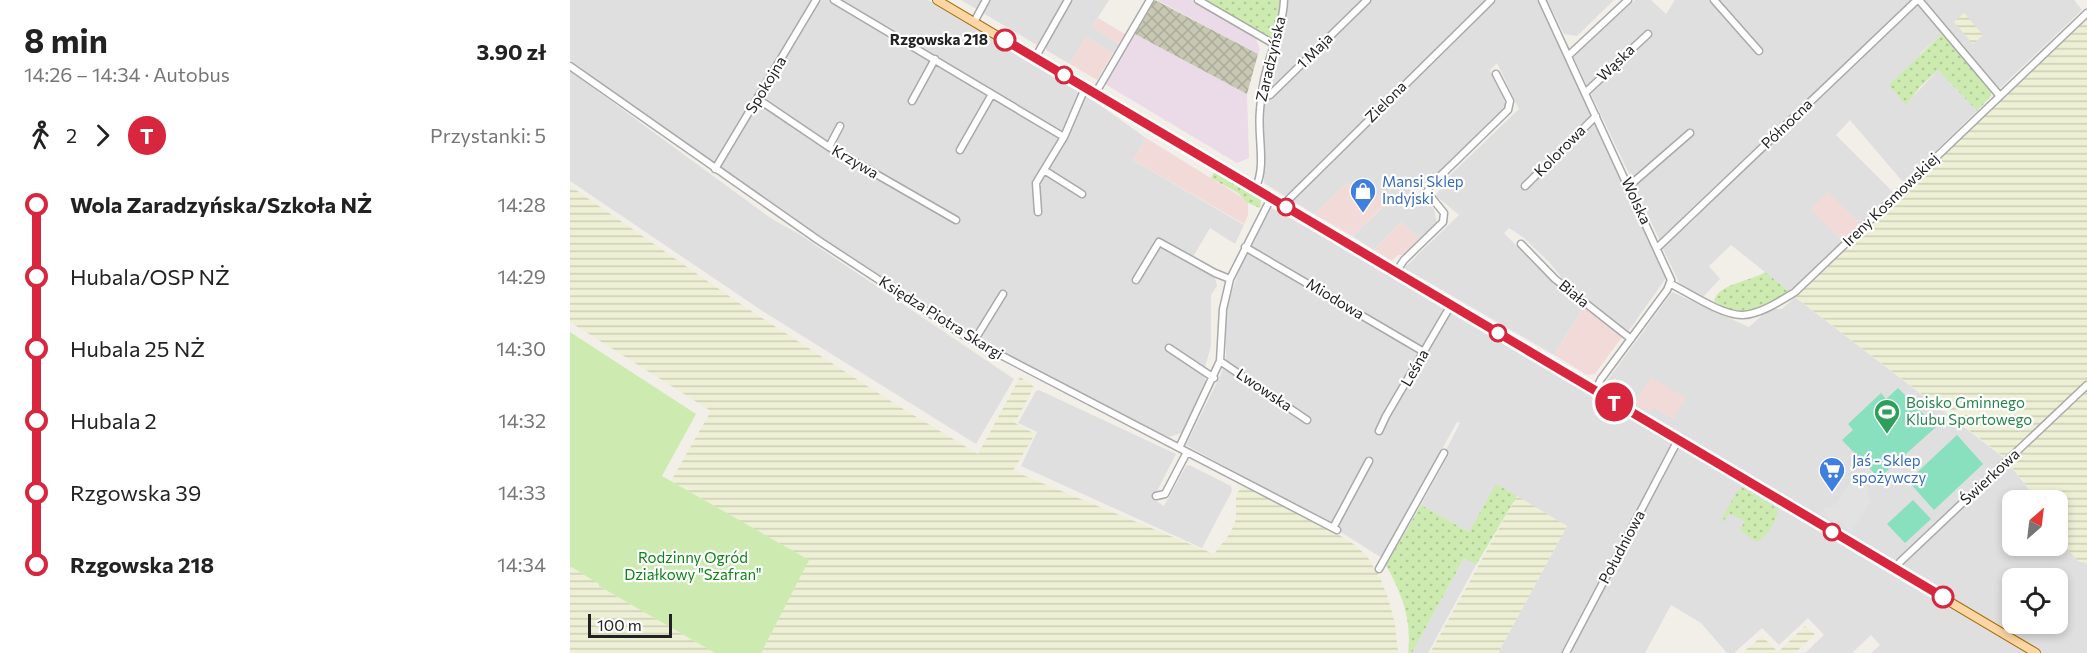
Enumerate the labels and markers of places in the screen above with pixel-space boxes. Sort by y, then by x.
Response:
marker: Rzgowska 218 [994,29,1016,51]
place label: Rzgowska 218 [890,30,988,48]
unlabelled marker [1055,66,1073,84]
place label: Mansi Sklep Indyjski [1382,172,1464,207]
shop icon: Mansi Sklep Indyjski [1348,176,1378,214]
unlabelled marker [1277,198,1295,216]
unlabelled marker [1489,324,1507,342]
place label: Boisko Gminnego Klubu Sportowego [1906,393,2032,428]
sports icon: Boisko Gminnego Klubu Sportowego [1872,397,1902,435]
place label: Jaś - Sklep spożywczy [1852,451,1926,486]
supermarket icon: Jaś - Sklep spożywczy [1817,455,1847,493]
unlabelled marker [1823,523,1841,541]
unlabelled marker [1932,586,1954,608]

